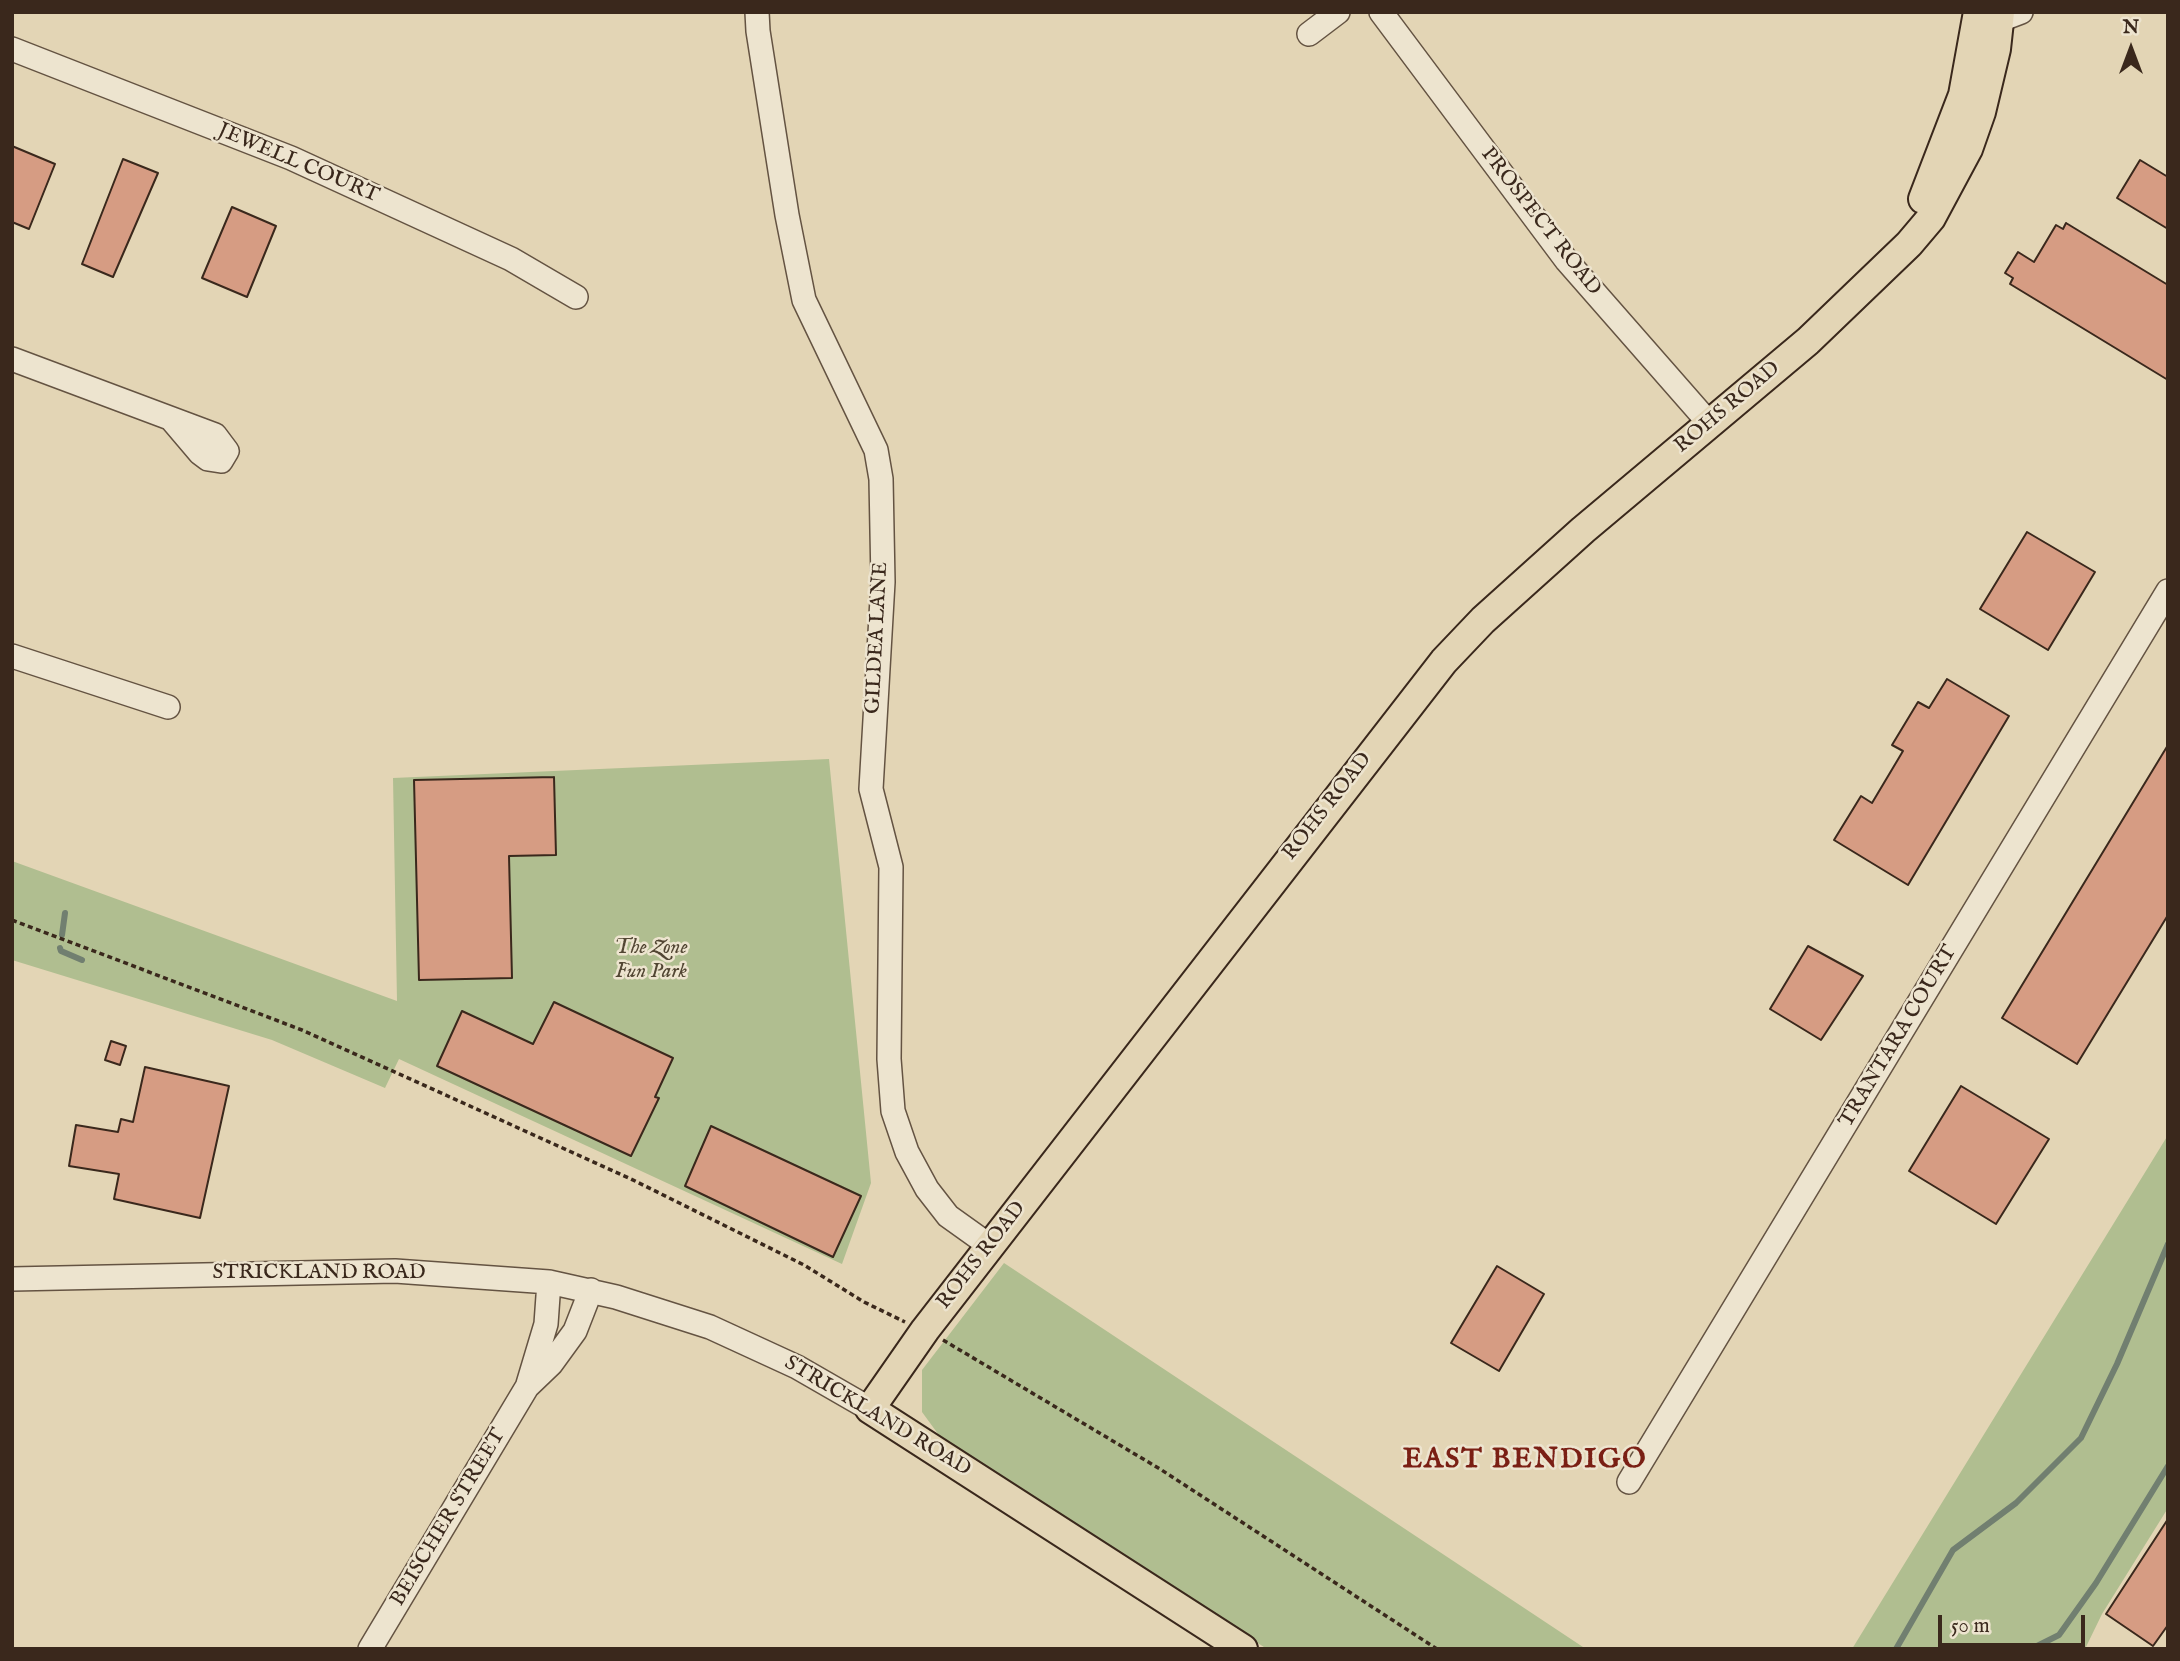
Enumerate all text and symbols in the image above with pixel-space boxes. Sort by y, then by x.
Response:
north arrow [2096,14,2166,84]
text: N [2123,16,2139,40]
street label: JEWELL COURT [214,119,382,209]
street label: PROSPECT ROAD [1474,143,1606,301]
street label: ROHS ROAD [1670,357,1786,459]
street label: GILDEA LANE [861,561,895,715]
street label: ROHS ROAD [1278,748,1378,866]
park label: The Zone Fun Park [615,936,687,986]
street label: TRANTARA COURT [1835,941,1963,1133]
street label: ROHS ROAD [932,1197,1032,1315]
street label: STRICKLAND ROAD [212,1261,426,1287]
street label: STRICKLAND ROAD [779,1351,975,1483]
street label: BEISCHER STREET [386,1425,512,1611]
district label: EAST BENDIGO [1404,1444,1646,1478]
scale bar [1942,1602,2089,1646]
text: 50 m [1951,1613,1990,1640]

